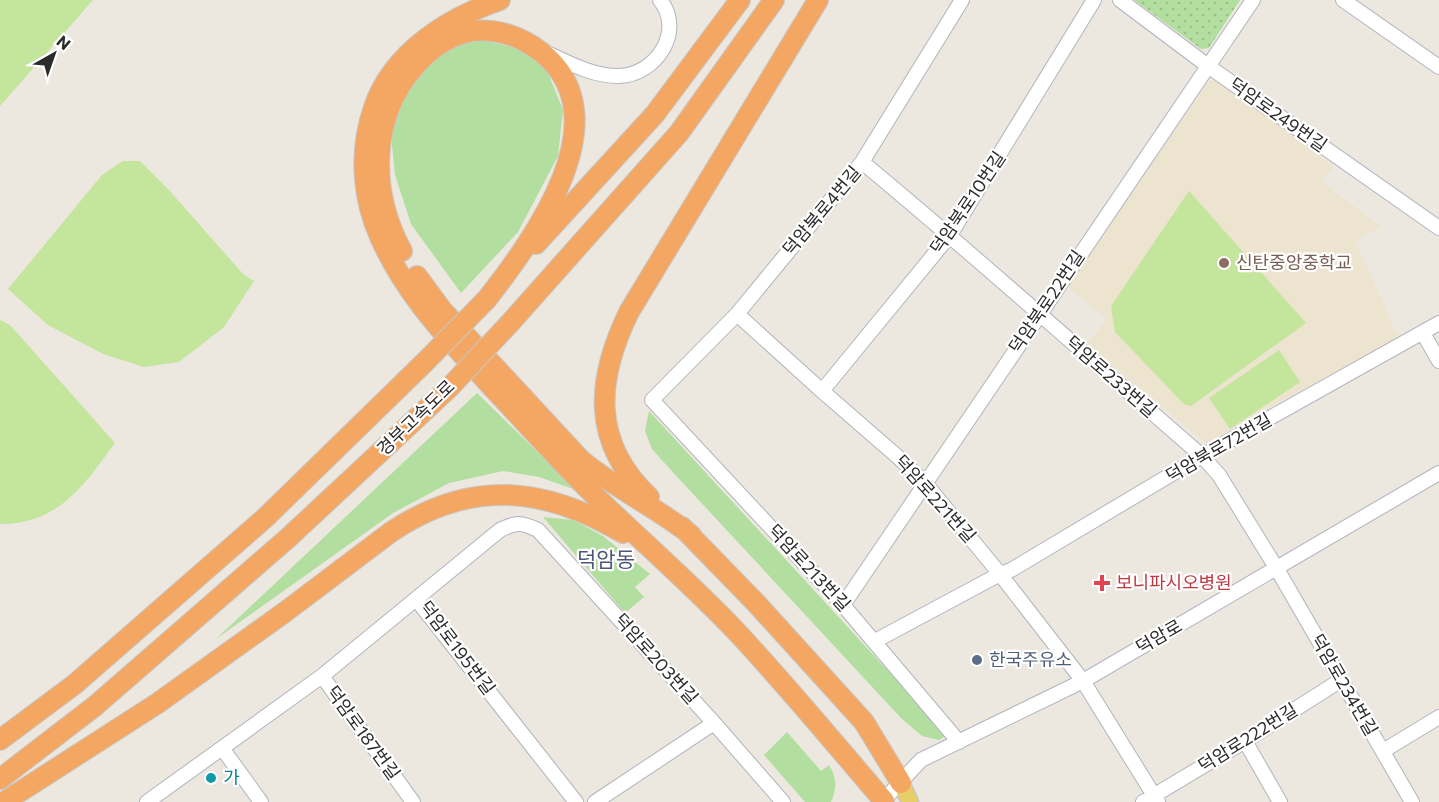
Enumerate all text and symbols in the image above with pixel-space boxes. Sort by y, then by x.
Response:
north arrow [24,24,84,84]
text: N [53,31,75,53]
street label: 덕암로249번길 [1225,72,1332,156]
street label: 덕암북로10번길 [925,147,1010,258]
street label: 덕암북로4번길 [777,161,865,260]
street label: 덕암북로22번길 [1004,246,1089,357]
place label: 신탄중앙중학교 [1236,251,1352,273]
marker: 신탄중앙중학교 [1217,256,1231,270]
street label: 덕암로233번길 [1062,331,1162,422]
street label: 경부고속도로 [372,375,459,460]
street label: 덕암북로72번길 [1162,408,1275,486]
street label: 덕암로221번길 [891,450,981,547]
street label: 덕암로213번길 [764,519,856,615]
district label: 덕암동 [577,546,635,571]
place label: 보니파시오병원 [1116,571,1232,593]
marker: 보니파시오병원 [1093,574,1111,592]
street label: 덕암로195번길 [415,596,500,699]
street label: 덕암로203번길 [610,608,703,708]
street label: 덕암로 [1131,614,1186,658]
street label: 덕암로234번길 [1307,630,1383,739]
place label: 한국주유소 [989,648,1072,670]
marker: 한국주유소 [970,653,984,667]
street label: 덕암로187번길 [322,681,405,784]
street label: 덕암로222번길 [1194,698,1301,776]
place label: 가 [223,766,240,788]
marker: 가 [204,771,218,785]

